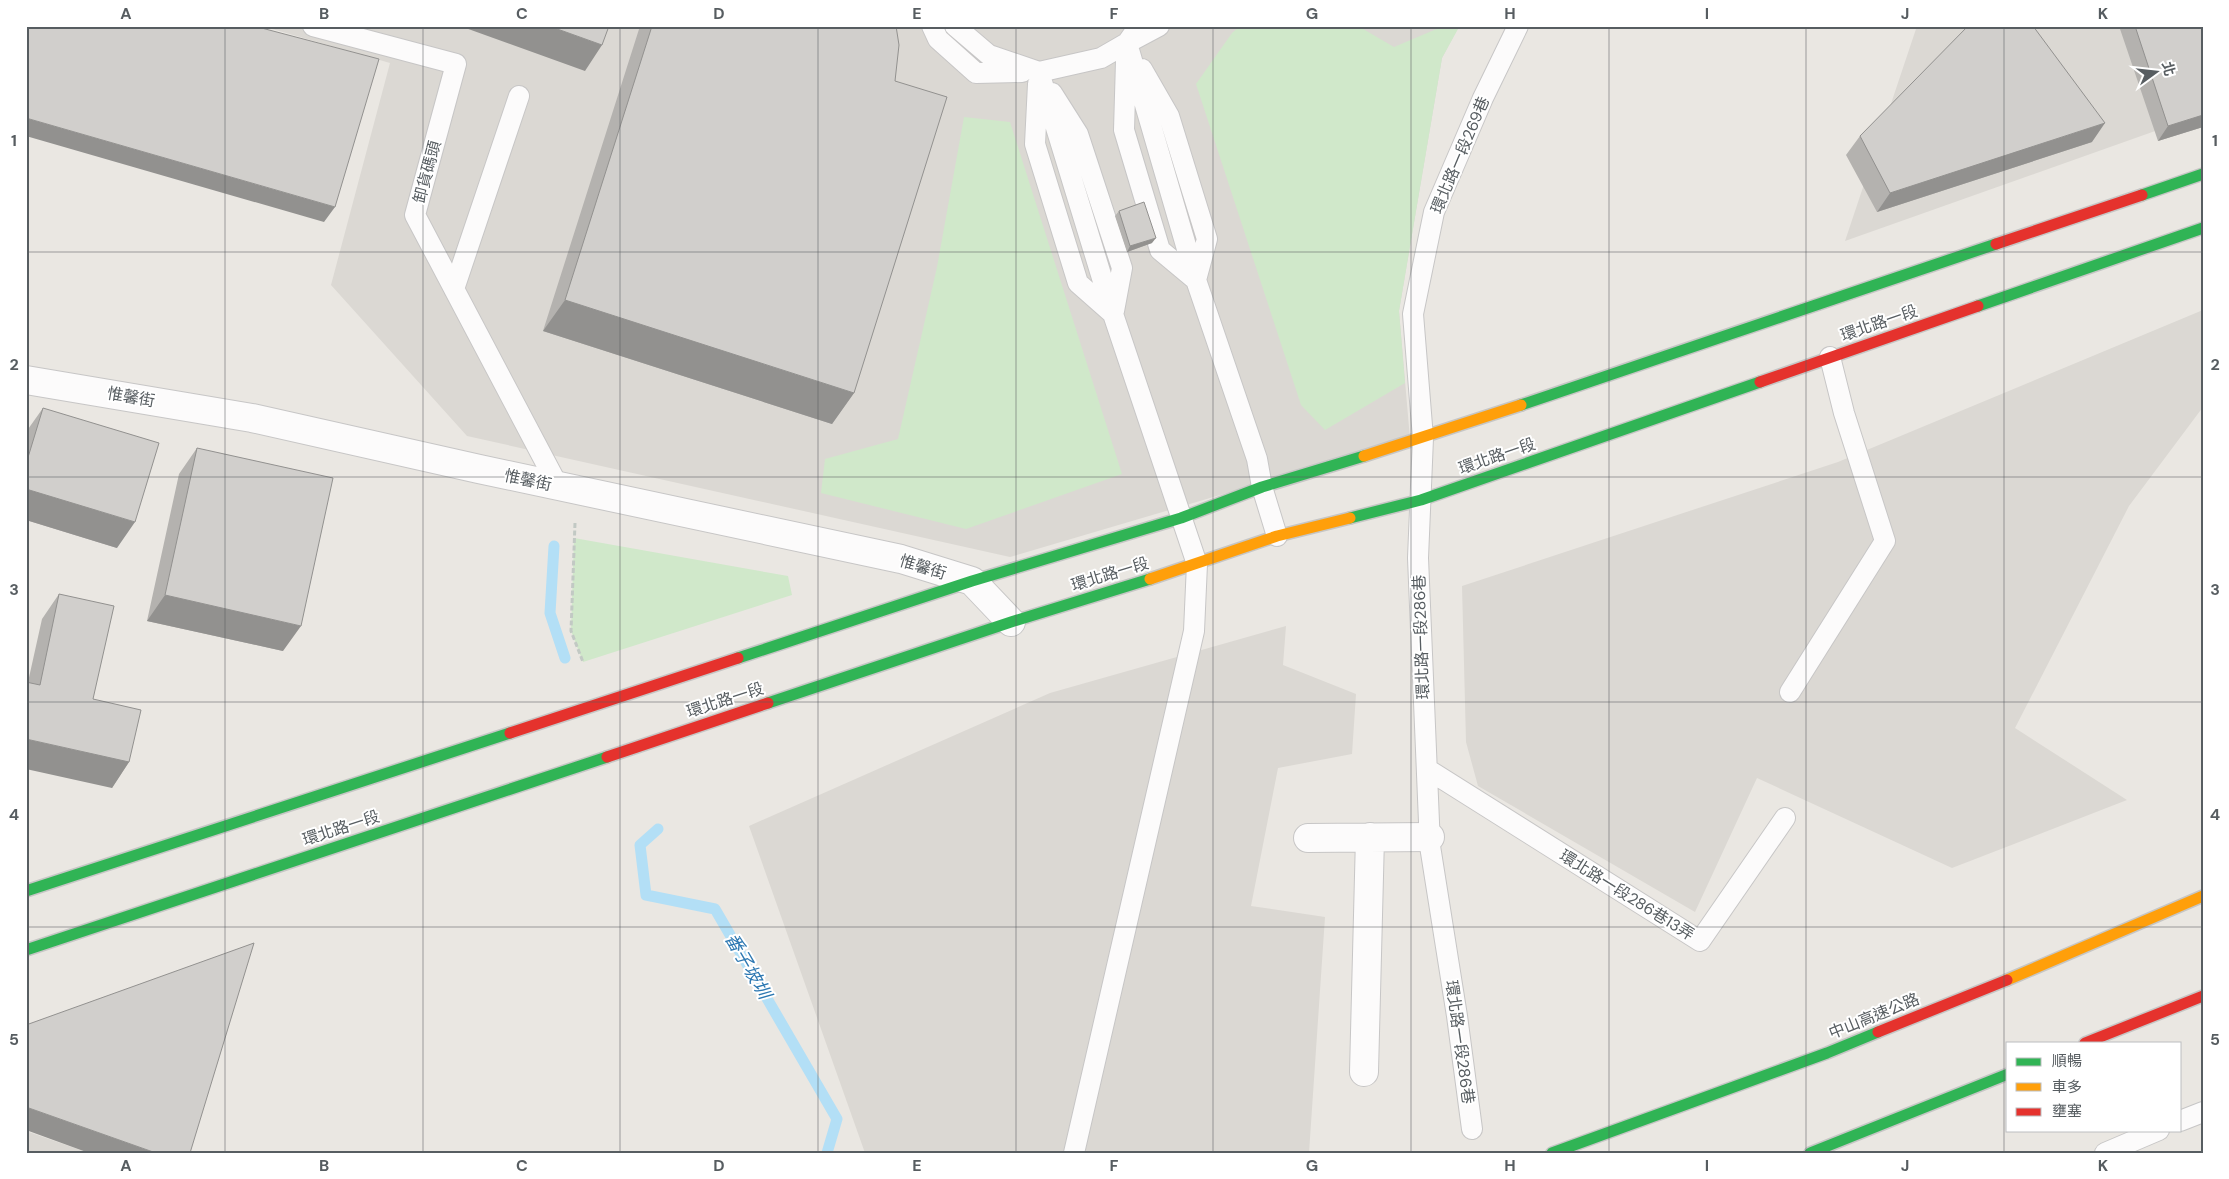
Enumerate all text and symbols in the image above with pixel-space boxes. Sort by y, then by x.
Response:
text: A [120,3,132,24]
text: B [319,3,329,24]
text: C [516,3,528,24]
text: D [713,3,725,24]
text: E [912,3,922,24]
text: F [1110,3,1119,24]
text: G [1306,3,1318,24]
text: H [1504,3,1516,24]
text: I [1705,3,1709,24]
text: J [1901,3,1909,24]
text: K [2098,3,2109,24]
north arrow [2132,48,2182,98]
text: 北 [2158,60,2179,78]
street label: 環北路一段269巷 [1426,93,1494,217]
text: 1 [11,130,17,151]
text: 1 [2212,130,2218,151]
street label: 卸貨碼頭 [409,138,445,206]
street label: 環北路一段 [1838,300,1920,346]
text: 2 [9,354,19,375]
text: 2 [2210,354,2220,375]
street label: 惟馨街 [106,382,156,412]
street label: 環北路一段 [1456,433,1538,479]
street label: 惟馨街 [502,465,554,495]
street label: 惟馨街 [897,550,949,584]
street label: 環北路一段 [1069,552,1151,596]
street label: 環北路一段286巷 [1408,574,1434,700]
text: 3 [9,579,19,600]
text: 3 [2210,579,2220,600]
street label: 環北路一段 [684,678,766,722]
text: 4 [9,804,19,825]
text: 4 [2210,804,2220,825]
street label: 環北路一段 [300,806,382,850]
street label: 環北路一段286巷13弄 [1556,845,1698,945]
water label: 番子坡圳 [720,929,778,1006]
street label: 環北路一段286巷 [1441,979,1479,1105]
street label: 中山高速公路 [1826,988,1922,1044]
text: 5 [9,1029,19,1050]
text: 5 [2210,1029,2220,1050]
legend [2006,1042,2182,1132]
text: 順暢 [2052,1051,2082,1071]
text: 車多 [2052,1077,2082,1097]
text: 壅塞 [2052,1101,2082,1121]
text: A [120,1155,132,1176]
text: B [319,1155,329,1176]
text: C [516,1155,528,1176]
text: D [713,1155,725,1176]
text: E [912,1155,922,1176]
text: F [1110,1155,1119,1176]
text: G [1306,1155,1318,1176]
text: H [1504,1155,1516,1176]
text: I [1705,1155,1709,1176]
text: J [1901,1155,1909,1176]
text: K [2098,1155,2109,1176]

